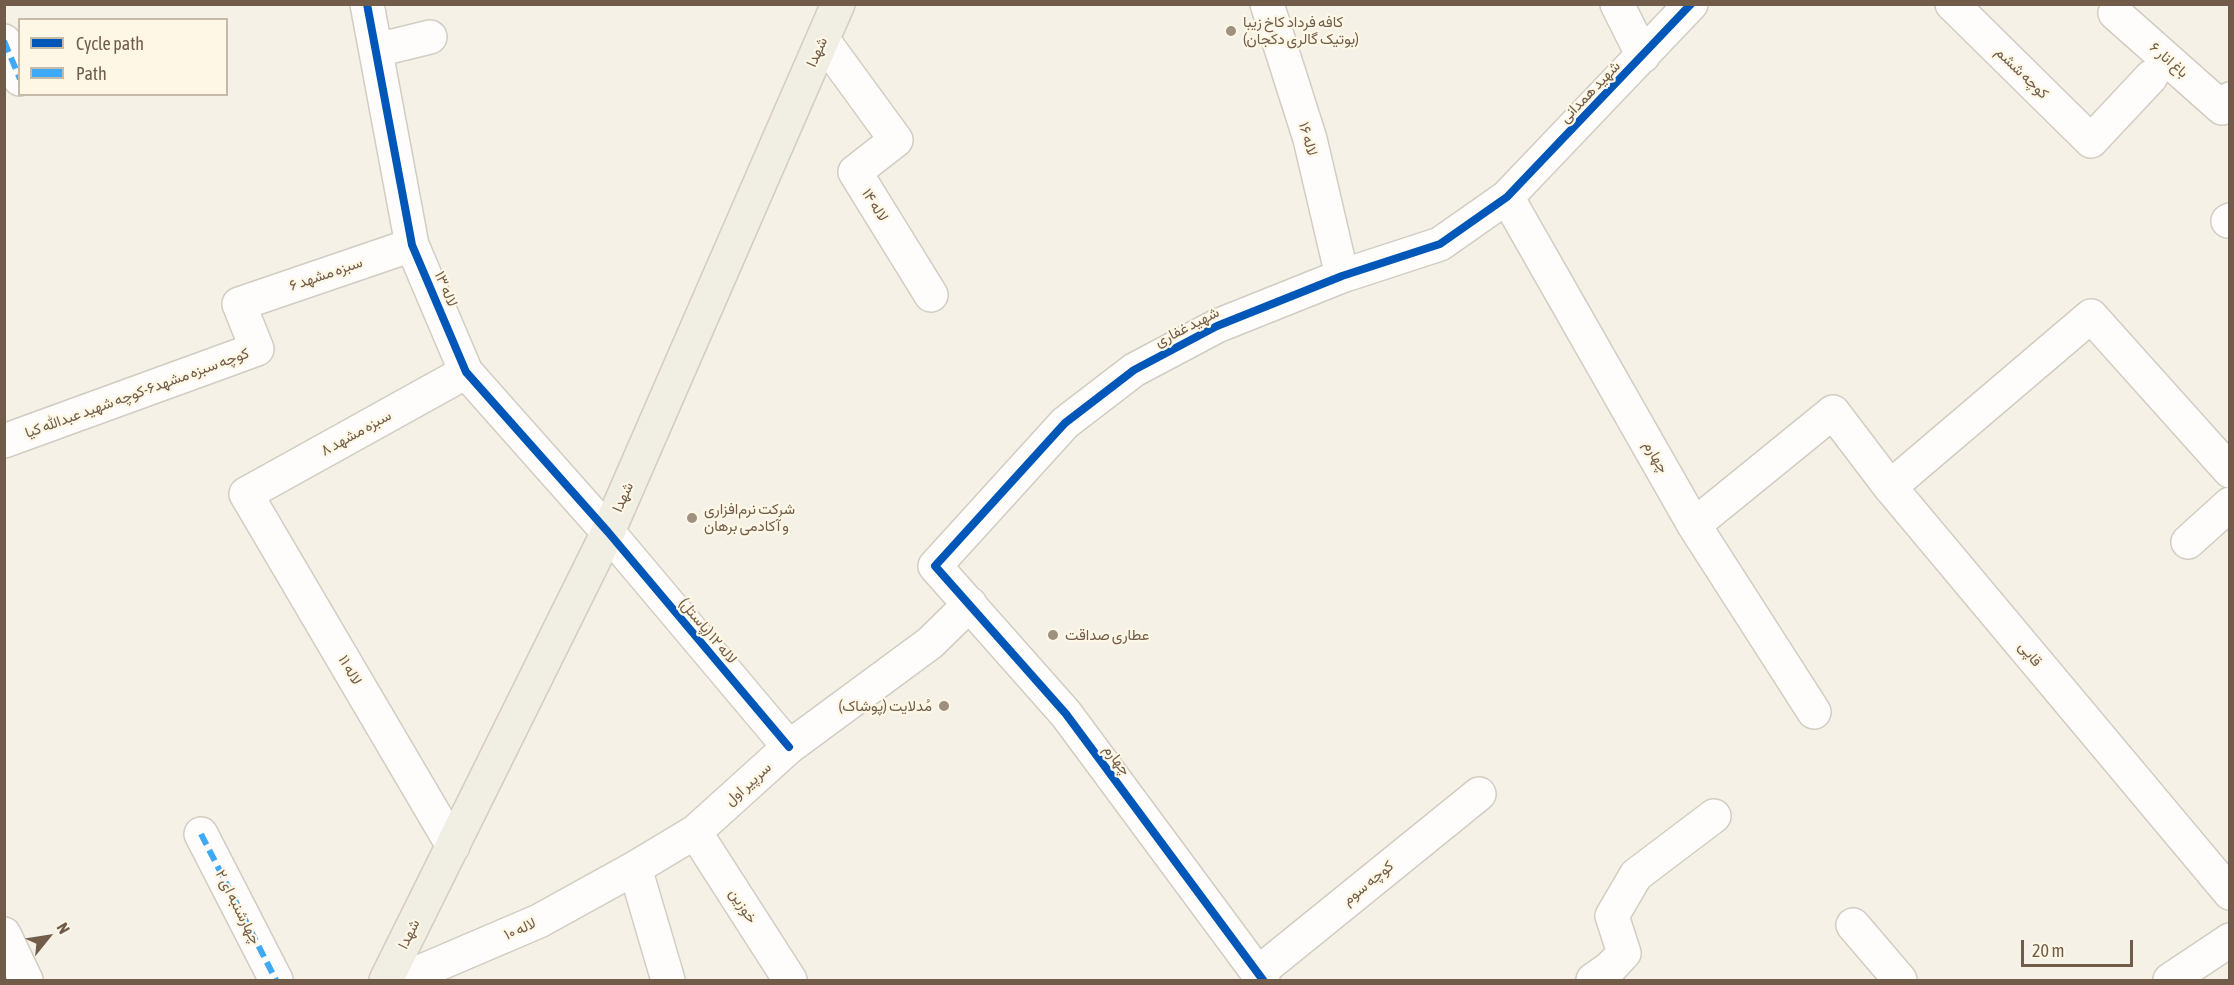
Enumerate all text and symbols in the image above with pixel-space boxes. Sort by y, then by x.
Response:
place label: کافه فرداد کاخ زیبا (بوتیک گالری دکجان) [1243,13,1359,48]
legend [18,18,228,96]
marker: کافه فرداد کاخ زیبا (بوتیک گالری دکجان) [1224,24,1238,38]
text: Cycle path [76,33,144,54]
street label: شهدا [803,34,831,70]
street label: باغ انار ۶ [2146,38,2192,82]
street label: کوچه ششم [1992,43,2052,103]
street label: شهید همدانی [1556,57,1624,127]
text: Path [76,63,107,84]
street label: لاله ۱۶ [1295,120,1321,158]
street label: ۱۴ لاله [858,185,892,225]
street label: ۶ سبزه مشهد [287,253,365,295]
street label: لاله ۱۳ [431,269,461,309]
street label: شهید غفاری [1152,303,1222,351]
street label: کوچه سبزه مشهد۶-کوچه شهید عبدالله کیا [23,344,251,442]
street label: ۸ سبزه مشهد [318,406,394,460]
street label: چهارم [1640,438,1672,476]
street label: شهدا [609,479,637,515]
place label: شرکت نرم‌افزاری و آکادمی برهان [704,500,795,535]
marker: شرکت نرم‌افزاری و آکادمی برهان [685,511,699,525]
street label: لاله ۱۲ (پاستل) [675,594,741,668]
place label: عطاری صداقت [1065,626,1149,644]
marker: عطاری صداقت [1046,628,1060,642]
street label: قاپی [2014,638,2046,670]
street label: ۱۱ لاله [334,652,366,688]
place label: مُدلایت (پوشاک) [839,697,932,715]
marker: مُدلایت (پوشاک) [937,699,951,713]
street label: چهارم [1099,741,1135,779]
street label: سرپیر اول [721,758,775,810]
street label: کوچه سوم [1339,857,1397,909]
street label: ۲ چهارشنبه ای [212,867,264,947]
street label: خوزین [725,885,761,927]
north arrow [18,907,78,967]
street label: لاله ۱۰ [501,914,539,944]
street label: شهدا [394,916,424,952]
text: N [53,919,74,937]
scale bar [2024,928,2136,966]
text: 20 m [2032,940,2064,961]

